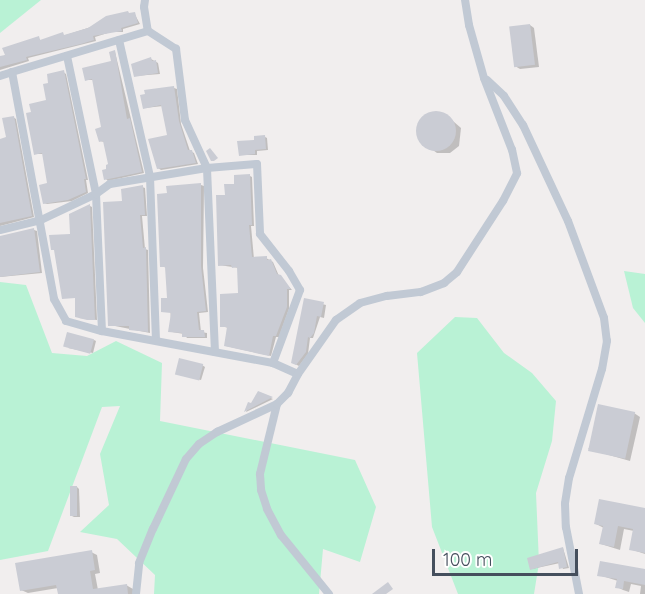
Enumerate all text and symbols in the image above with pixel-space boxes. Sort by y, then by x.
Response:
scale bar [435,537,580,575]
text: 100 m [443,548,492,571]

